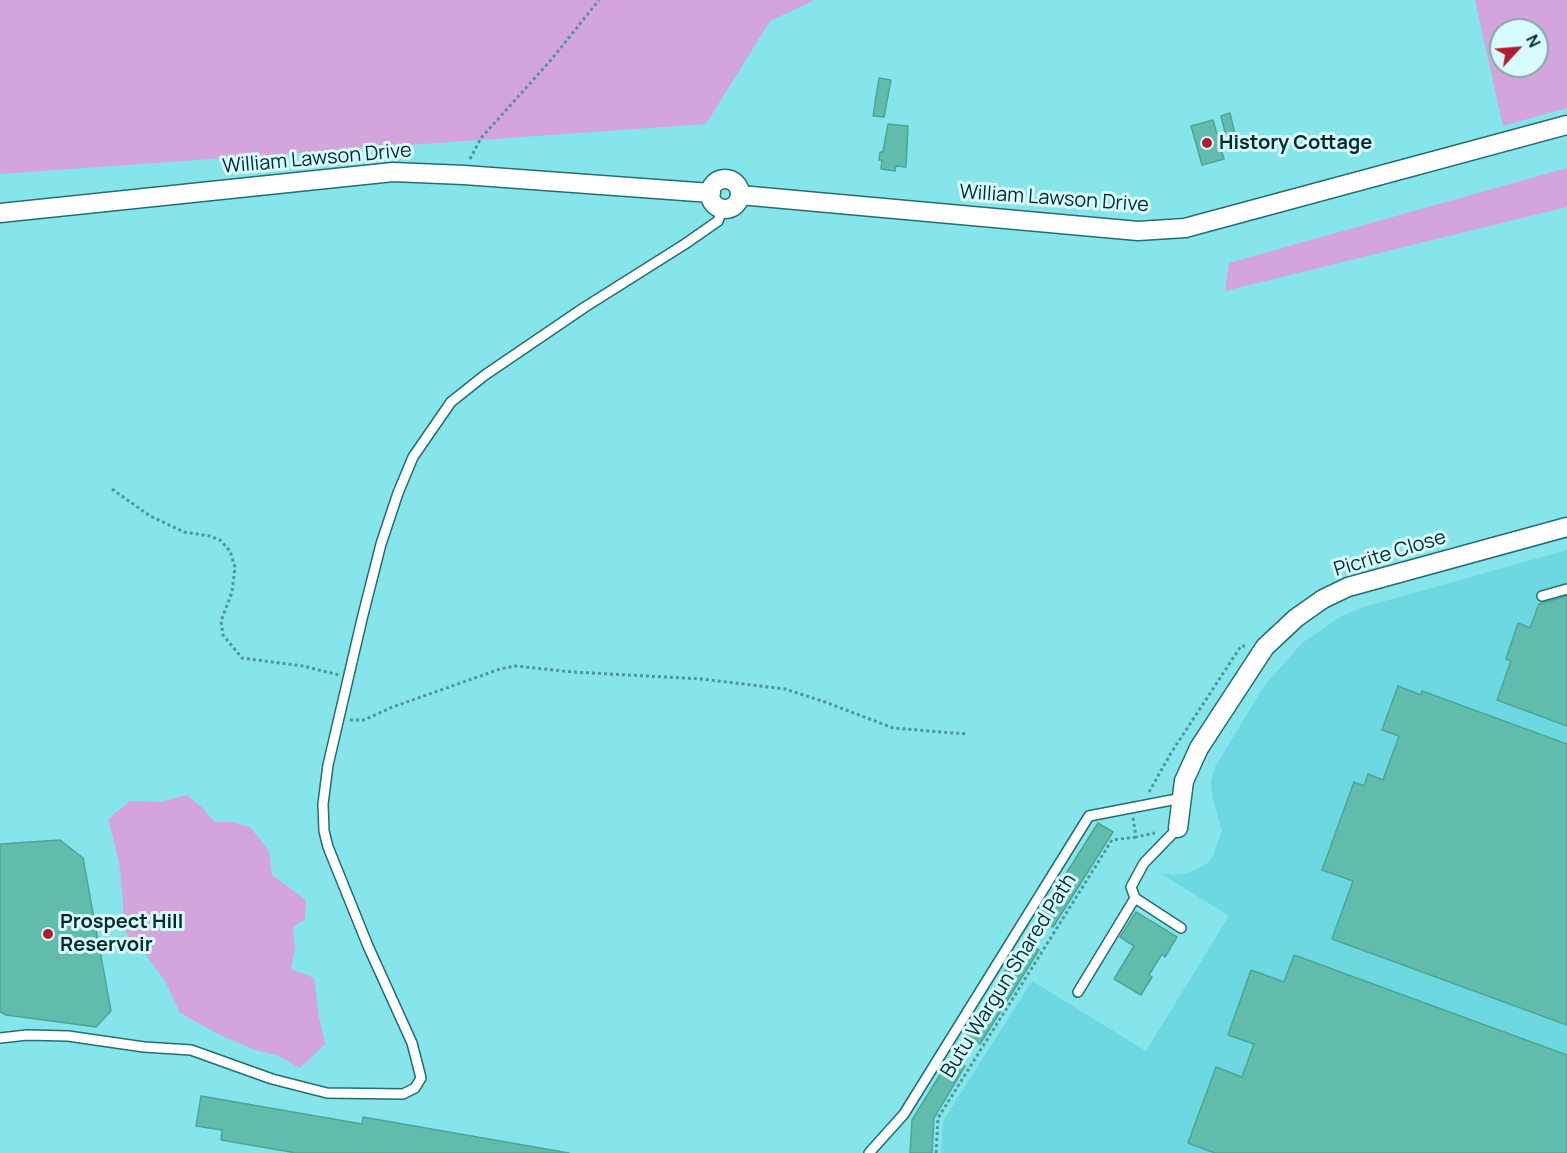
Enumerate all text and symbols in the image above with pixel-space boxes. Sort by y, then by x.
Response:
north arrow [1489,18,1549,78]
text: N [1521,31,1546,51]
place label: History Cottage [1219,131,1372,155]
marker: History Cottage [1200,136,1214,150]
street label: William Lawson Drive [221,139,413,179]
street label: William Lawson Drive [958,180,1150,218]
street label: Picrite Close [1331,526,1449,582]
street label: Butu Wargun Shared Path [936,870,1082,1082]
place label: Prospect Hill Reservoir [60,910,183,957]
marker: Prospect Hill Reservoir [41,927,55,941]

